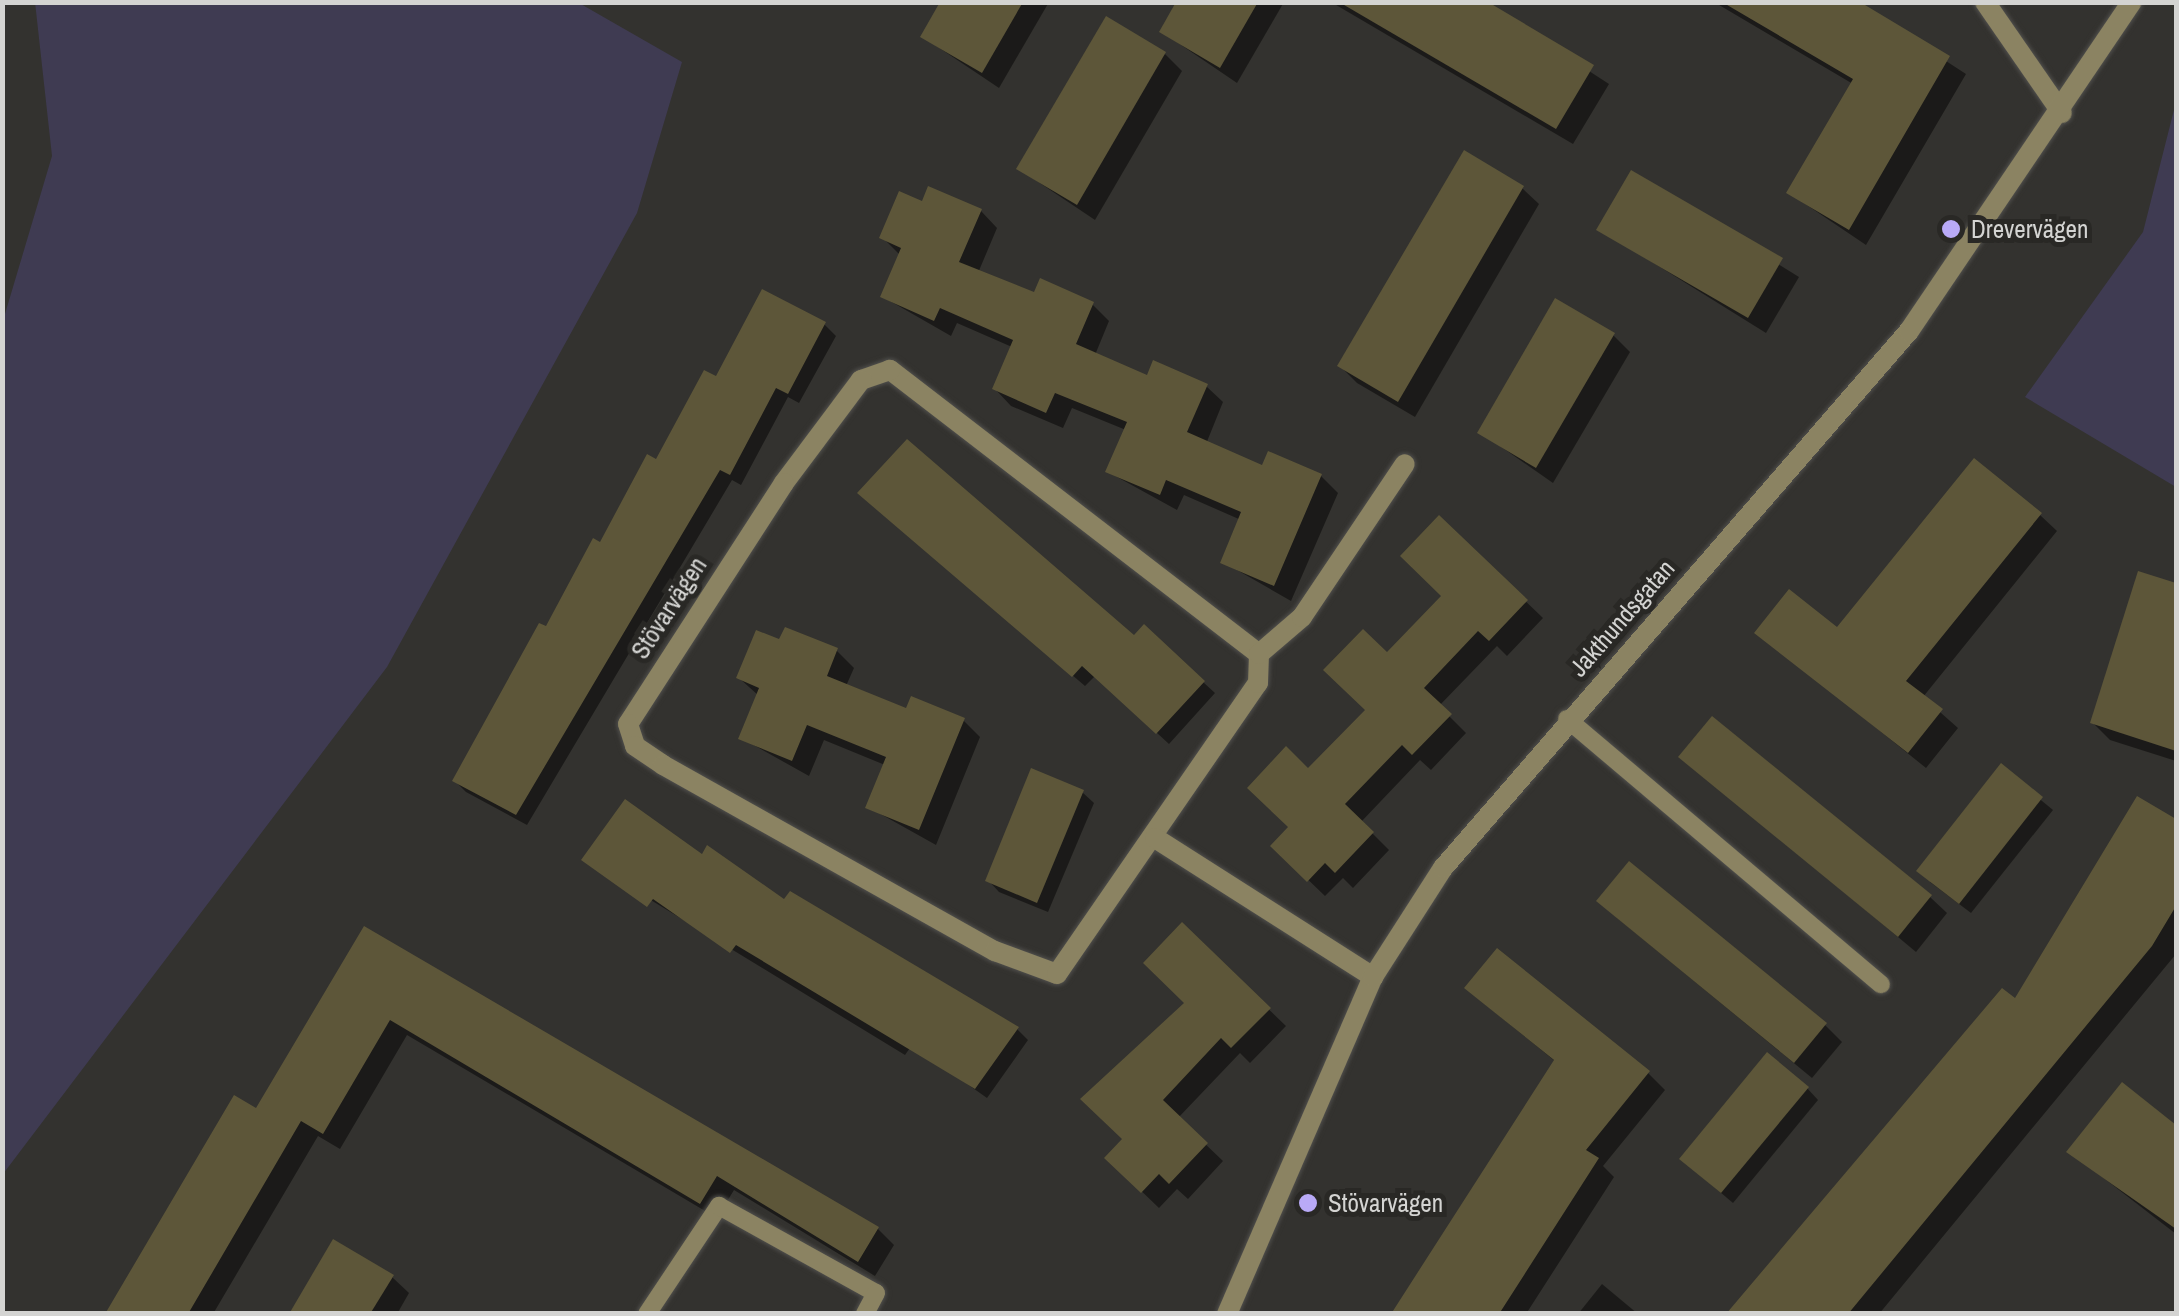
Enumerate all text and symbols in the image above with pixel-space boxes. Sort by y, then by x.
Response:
place label: Drevervägen [1971,214,2088,244]
marker: Drevervägen [1940,218,1962,240]
street label: Stövarvägen [625,552,713,664]
street label: Jakthundsgatan [1563,554,1681,682]
place label: Stövarvägen [1328,1188,1443,1218]
marker: Stövarvägen [1297,1192,1319,1214]

